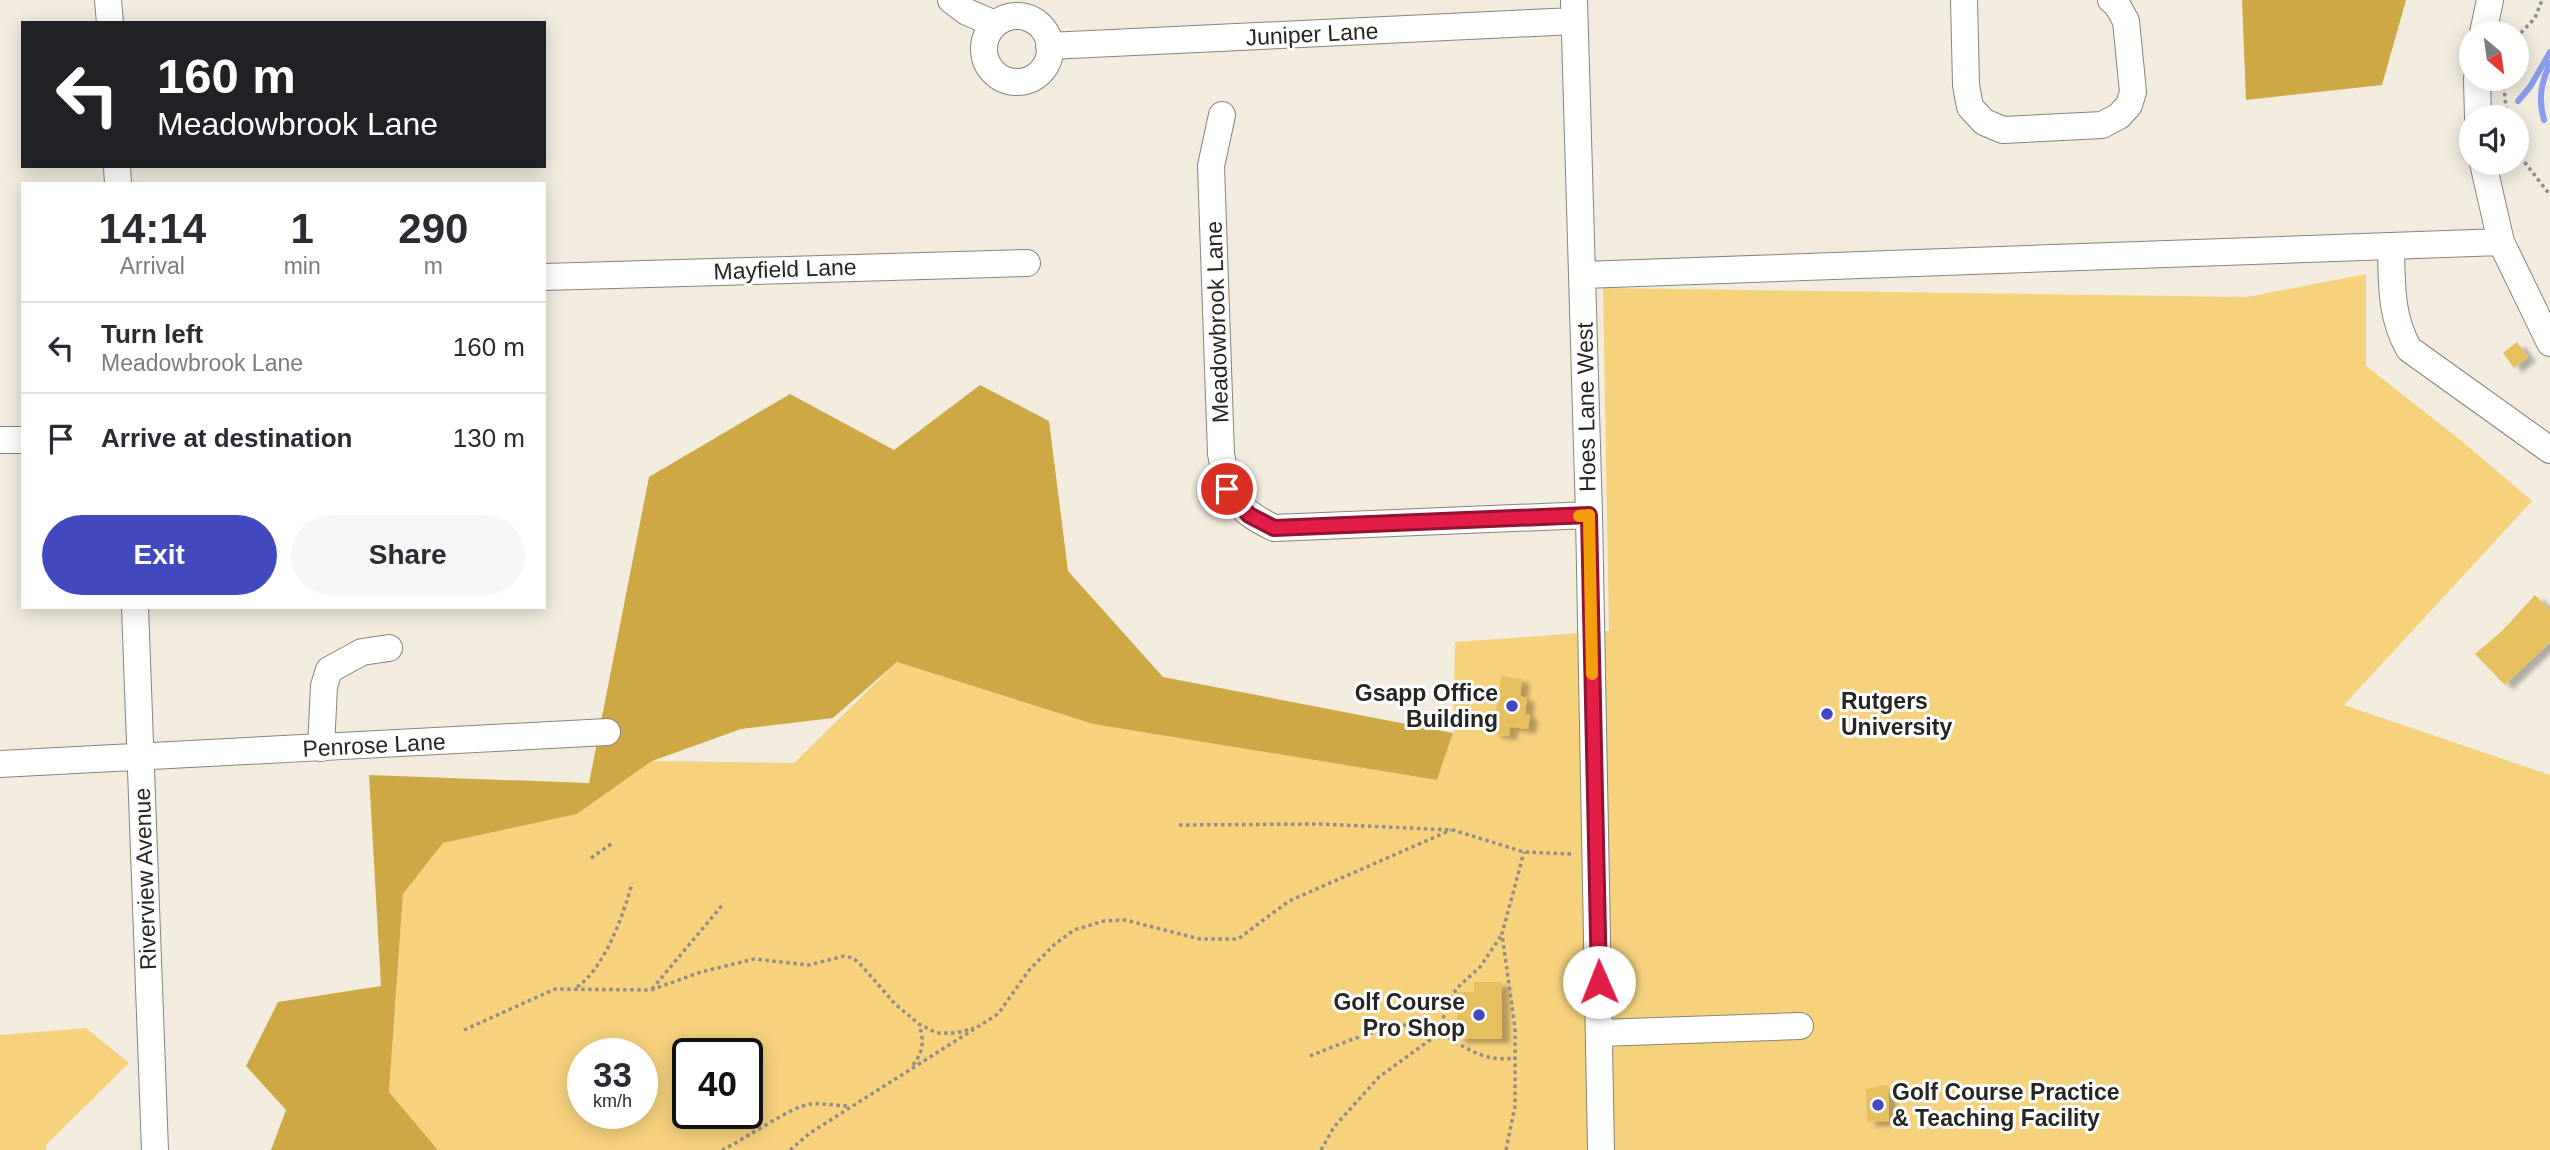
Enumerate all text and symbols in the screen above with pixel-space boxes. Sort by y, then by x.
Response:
street label: Juniper Lane [1245,18,1379,50]
north arrow [2459,21,2529,91]
map controls [2459,21,2529,175]
icon: left [42,49,133,140]
text: 160 m [157,49,296,103]
button: sound [2459,105,2529,175]
text: Meadowbrook Lane [157,106,438,142]
text: 14:14 [99,205,206,252]
text: 1 [290,205,314,252]
text: 290 [398,205,468,252]
street label: Meadowbrook Lane [1200,221,1234,423]
text: Arrival [120,253,185,279]
text: min [284,253,321,279]
text: m [424,253,443,279]
street label: Mayfield Lane [713,254,857,284]
text: Turn left [101,319,203,349]
street label: Hoes Lane West [1572,321,1600,492]
icon: left [42,329,80,367]
text: 160 m [453,332,525,362]
text: Meadowbrook Lane [101,350,303,376]
icon: arrive [42,420,80,458]
text: Arrive at destination [101,423,352,453]
text: 130 m [453,423,525,453]
pin [1197,459,1257,519]
icon: arrive [1208,470,1246,508]
button: Exit [42,515,277,595]
button: Share [291,515,525,595]
place label: Gsapp Office Building [1355,680,1498,732]
place label: Rutgers University [1841,688,1952,740]
marker: Gsapp Office Building [1504,698,1520,714]
marker: Rutgers University [1819,706,1835,722]
street label: Penrose Lane [302,728,446,762]
street label: Riverview Avenue [129,787,161,971]
position arrow [1562,945,1636,1019]
place label: Golf Course Pro Shop [1333,989,1465,1041]
marker: Golf Course Pro Shop [1471,1007,1487,1023]
speed limit sign: 40 [672,1038,763,1129]
text: 33 [593,1055,632,1094]
place label: Golf Course Practice & Teaching Facility [1892,1079,2120,1131]
text: km/h [593,1091,632,1111]
marker: Golf Course Practice & Teaching Facility [1870,1097,1886,1113]

